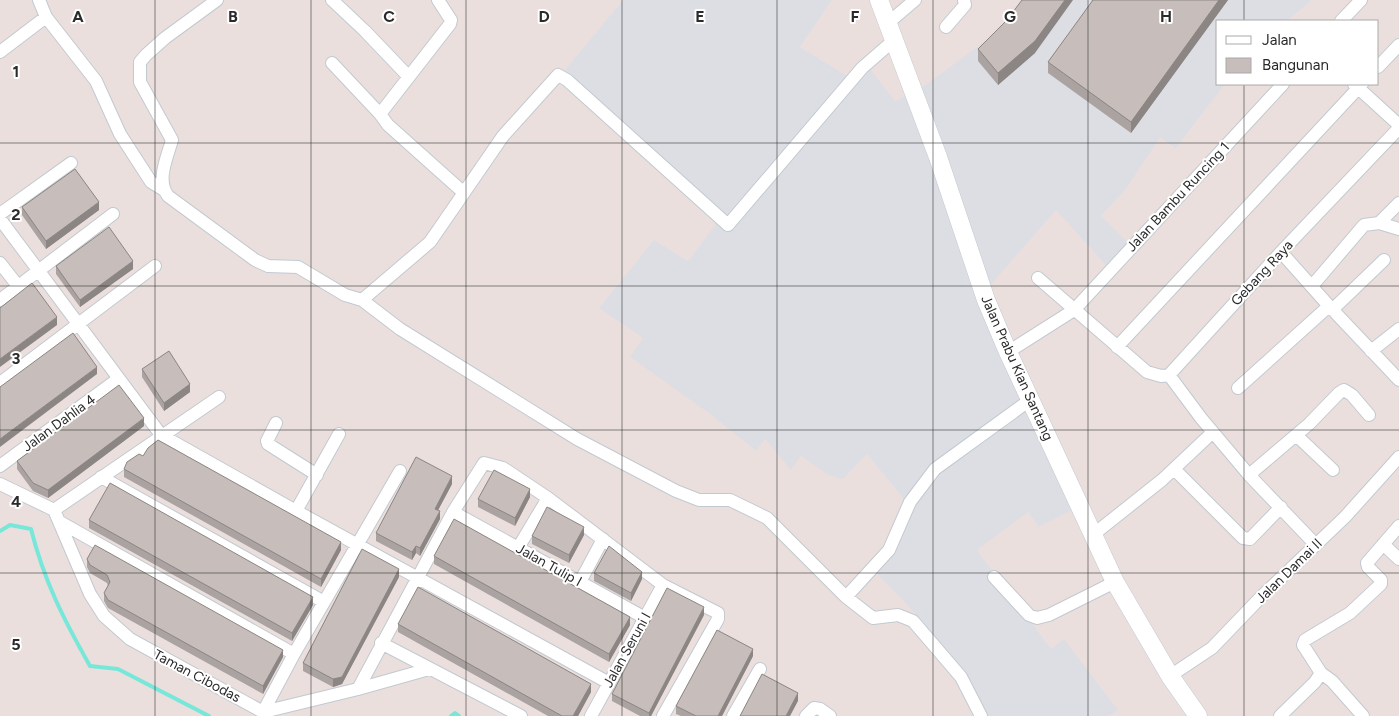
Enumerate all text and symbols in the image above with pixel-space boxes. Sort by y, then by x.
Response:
text: A [72,7,84,26]
text: B [228,7,238,26]
text: C [383,7,395,26]
text: D [538,7,550,26]
text: E [695,7,705,26]
text: F [851,7,860,26]
text: G [1004,7,1016,26]
text: H [1160,7,1172,26]
legend [1216,20,1379,85]
text: Jalan [1262,31,1297,49]
text: Bangunan [1262,56,1329,74]
text: 1 [13,62,19,81]
street label: Jalan Bambu Runcing 1 [1123,139,1233,255]
text: 2 [11,205,21,224]
street label: Gebang Raya [1227,237,1297,309]
street label: Jalan Prabu Kian Santang [977,293,1057,443]
text: 3 [12,349,21,368]
street label: Jalan Dahlia 4 [19,391,99,455]
text: 4 [11,492,21,511]
street label: Jalan Damai II [1252,535,1326,607]
street label: Jalan Tulip I [513,540,585,590]
street label: Jalan Seruni I [599,610,655,690]
text: 5 [11,635,21,654]
street label: Taman Cibodas [151,646,243,706]

